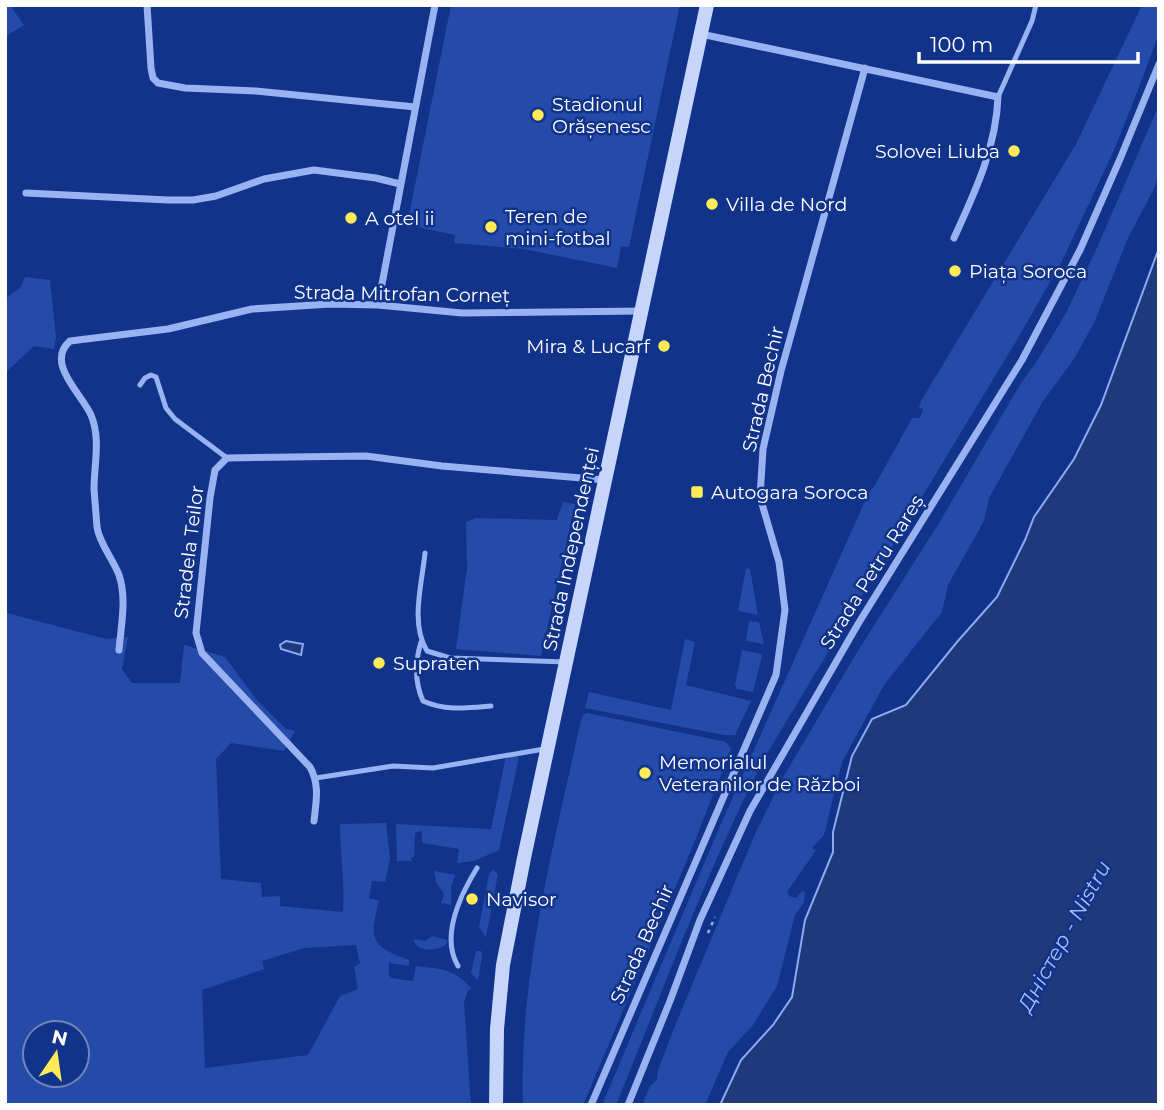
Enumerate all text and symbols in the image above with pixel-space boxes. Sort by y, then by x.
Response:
scale bar [919,21,1138,65]
text: 100 m [930,32,993,57]
place label: Stadionul Orășenesc [552,93,651,139]
marker: Stadionul Orășenesc [530,107,546,123]
place label: Solovei Liuba [875,140,1000,163]
marker: Solovei Liuba [1006,143,1022,159]
place label: Villa de Nord [726,193,847,216]
marker: Villa de Nord [704,196,720,212]
place label: Teren de mini-fotbal [505,205,611,250]
place label: A otel ii [365,207,435,230]
marker: A otel ii [343,210,359,226]
marker: Teren de mini-fotbal [483,219,499,235]
place label: Piața Soroca [969,260,1087,284]
marker: Piața Soroca [947,263,963,279]
street label: Strada Mitrofan Corneț [294,281,511,308]
street label: Strada Bechir [737,324,789,454]
place label: Mira & Lucarf [526,335,652,358]
marker: Mira & Lucarf [656,338,672,354]
street label: Strada Independenței [538,445,605,653]
place label: Autogara Soroca [711,481,869,504]
street label: Stradela Teilor [169,484,209,620]
marker: Autogara Soroca [689,484,705,500]
street label: Strada Petru Rareș [815,491,930,654]
place label: Supraten [393,652,480,675]
marker: Supraten [371,655,387,671]
place label: Memorialul Veteranilor de Război [659,751,861,796]
marker: Memorialul Veteranilor de Război [637,765,653,781]
water label: Дністер - Nistru [1011,856,1116,1018]
street label: Strada Bechir [605,881,679,1007]
place label: Navisor [486,888,557,911]
marker: Navisor [464,891,480,907]
north arrow [21,1019,91,1089]
text: N [50,1025,70,1051]

